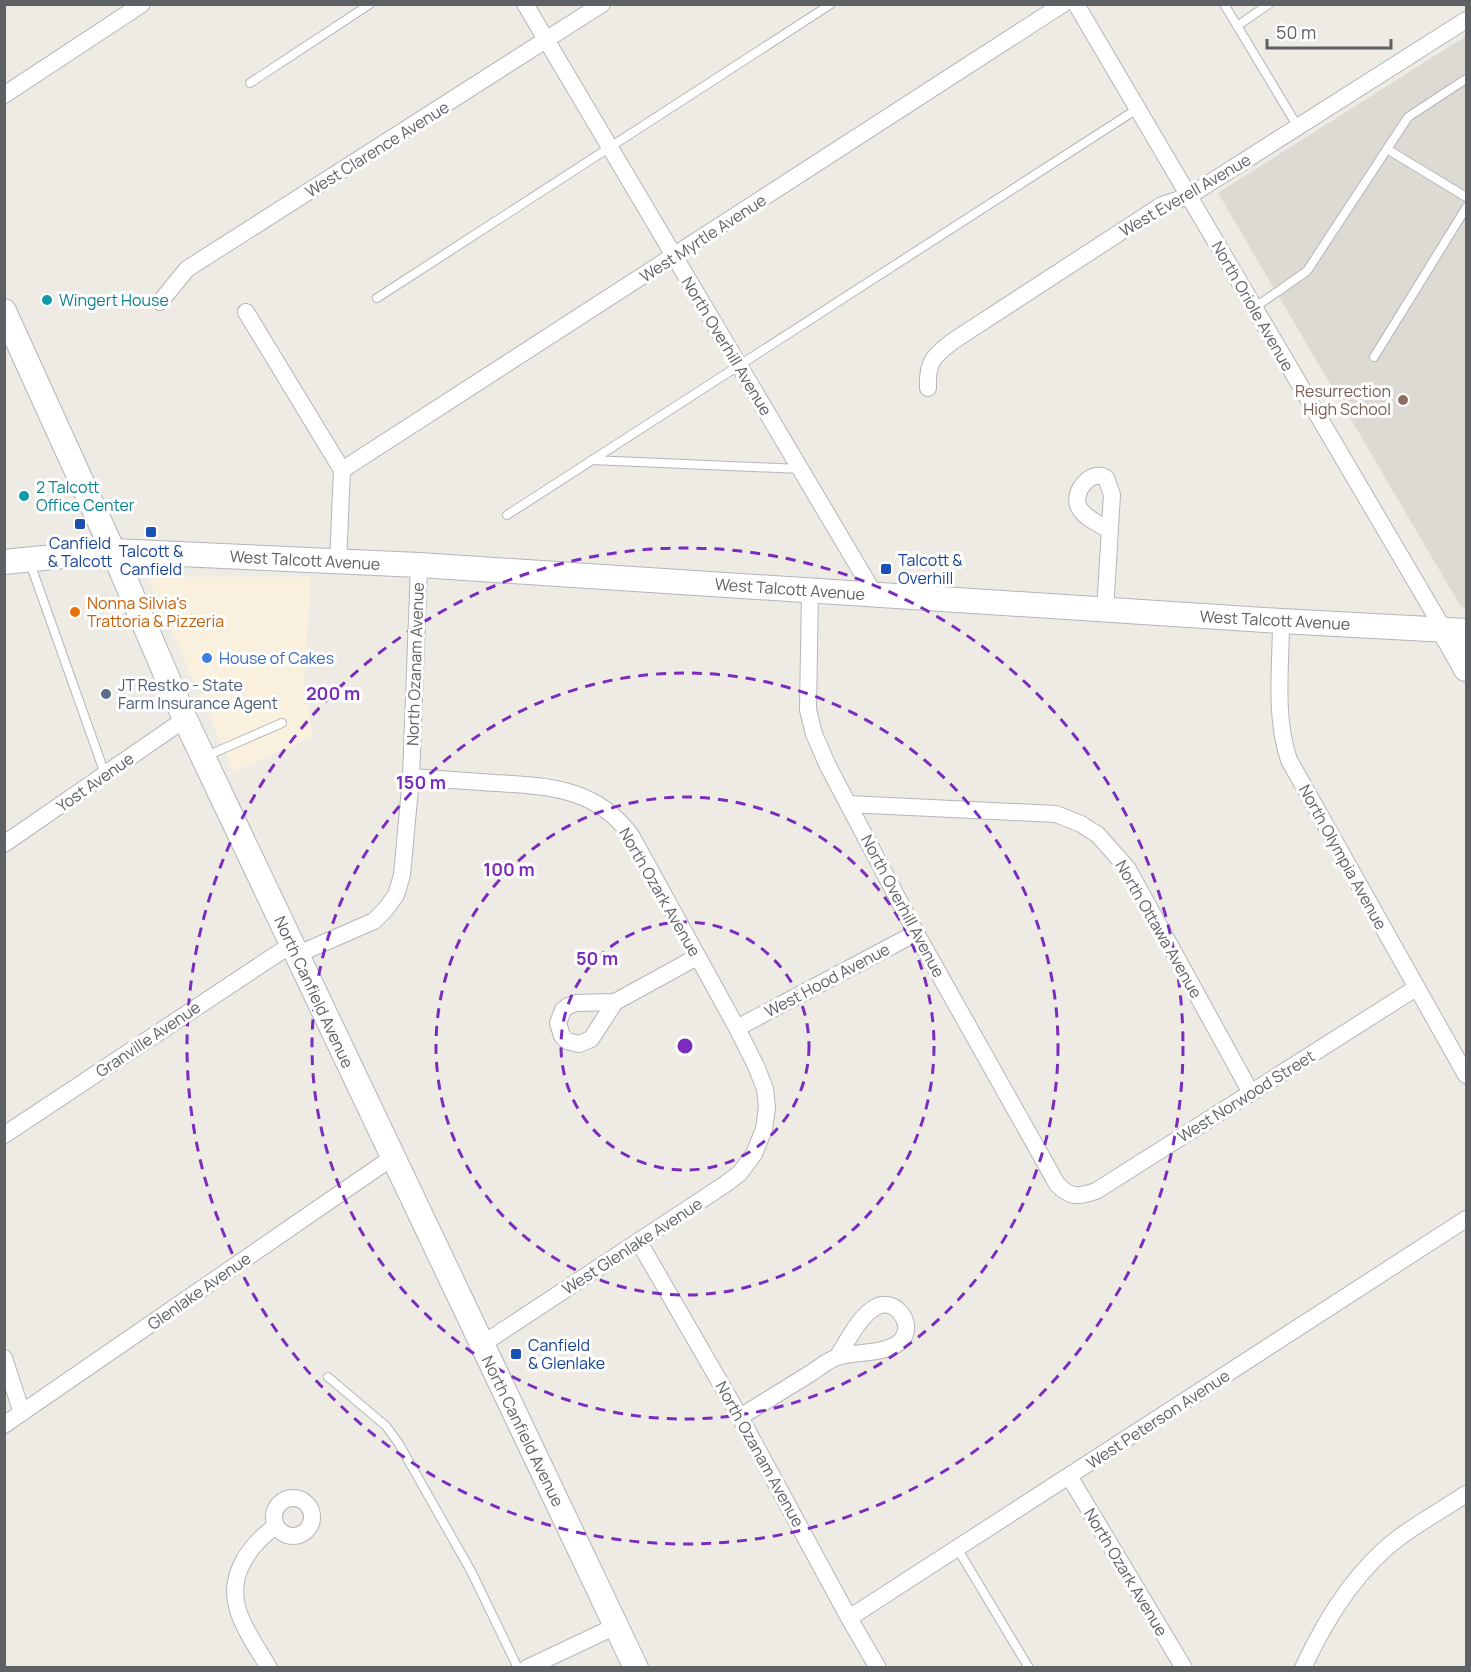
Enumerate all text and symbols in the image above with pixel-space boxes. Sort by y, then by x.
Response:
scale bar [1267,12,1392,50]
text: 50 m [1276,20,1316,44]
street label: West Clarence Avenue [301,96,453,202]
street label: West Everell Avenue [1115,148,1255,242]
street label: West Myrtle Avenue [636,189,770,287]
street label: North Oriole Avenue [1207,237,1299,375]
street label: North Overhill Avenue [677,272,777,420]
place label: Wingert House [59,289,169,311]
marker: Wingert House [40,293,54,307]
place label: Resurrection High School [1295,380,1391,420]
marker: Resurrection High School [1396,393,1410,407]
place label: 2 Talcott Office Center [36,476,135,516]
marker: 2 Talcott Office Center [17,489,31,503]
marker: Canfield & Talcott [73,517,87,531]
marker: Talcott & Canfield [144,525,158,539]
place label: Canfield & Talcott [48,532,112,572]
place label: Talcott & Canfield [119,540,184,580]
street label: West Talcott Avenue [229,545,381,575]
place label: Talcott & Overhill [898,549,963,589]
marker: Talcott & Overhill [879,562,893,576]
street label: West Talcott Avenue [714,573,866,605]
street label: North Ozanam Avenue [401,582,429,746]
place label: Nonna Silvia's Trattoria & Pizzeria [87,592,224,632]
marker: Nonna Silvia's Trattoria & Pizzeria [68,605,82,619]
street label: West Talcott Avenue [1199,605,1351,635]
place label: House of Cakes [219,647,334,669]
marker: House of Cakes [200,651,214,665]
place label: JT Restko - State Farm Insurance Agent [118,674,278,714]
text: 200 m [306,681,360,705]
marker: JT Restko - State Farm Insurance Agent [99,687,113,701]
street label: Yost Avenue [52,747,138,817]
text: 150 m [396,770,446,794]
street label: North Olympia Avenue [1294,781,1392,933]
street label: North Ozark Avenue [614,824,706,960]
street label: North Overhill Avenue [856,831,950,981]
street label: North Ottawa Avenue [1110,856,1208,1002]
text: 100 m [483,857,535,881]
street label: North Canfield Avenue [269,912,359,1072]
street label: West Hood Avenue [761,938,893,1022]
text: 50 m [576,946,618,970]
street label: Granville Avenue [91,996,205,1082]
centre of rings [675,1036,695,1056]
street label: West Norwood Street [1173,1045,1319,1147]
street label: West Glenlake Avenue [558,1192,706,1300]
street label: Glenlake Avenue [143,1247,255,1335]
place label: Canfield & Glenlake [528,1334,605,1374]
marker: Canfield & Glenlake [509,1347,523,1361]
street label: North Canfield Avenue [477,1352,569,1510]
street label: West Peterson Avenue [1082,1364,1234,1474]
street label: North Ozanam Avenue [711,1377,809,1531]
street label: North Ozark Avenue [1079,1504,1173,1640]

